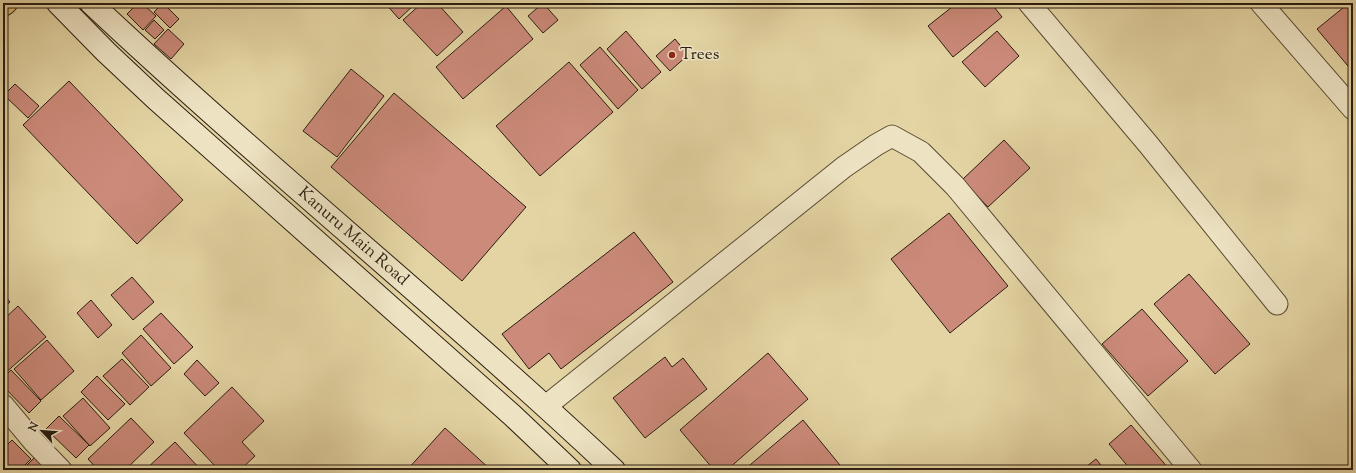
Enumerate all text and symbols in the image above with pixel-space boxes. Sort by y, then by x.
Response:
place label: Trees [680,43,720,67]
marker: Trees [667,50,677,60]
street label: Kanuru Main Road [292,182,414,292]
north arrow [22,411,62,451]
text: N [24,419,43,435]

